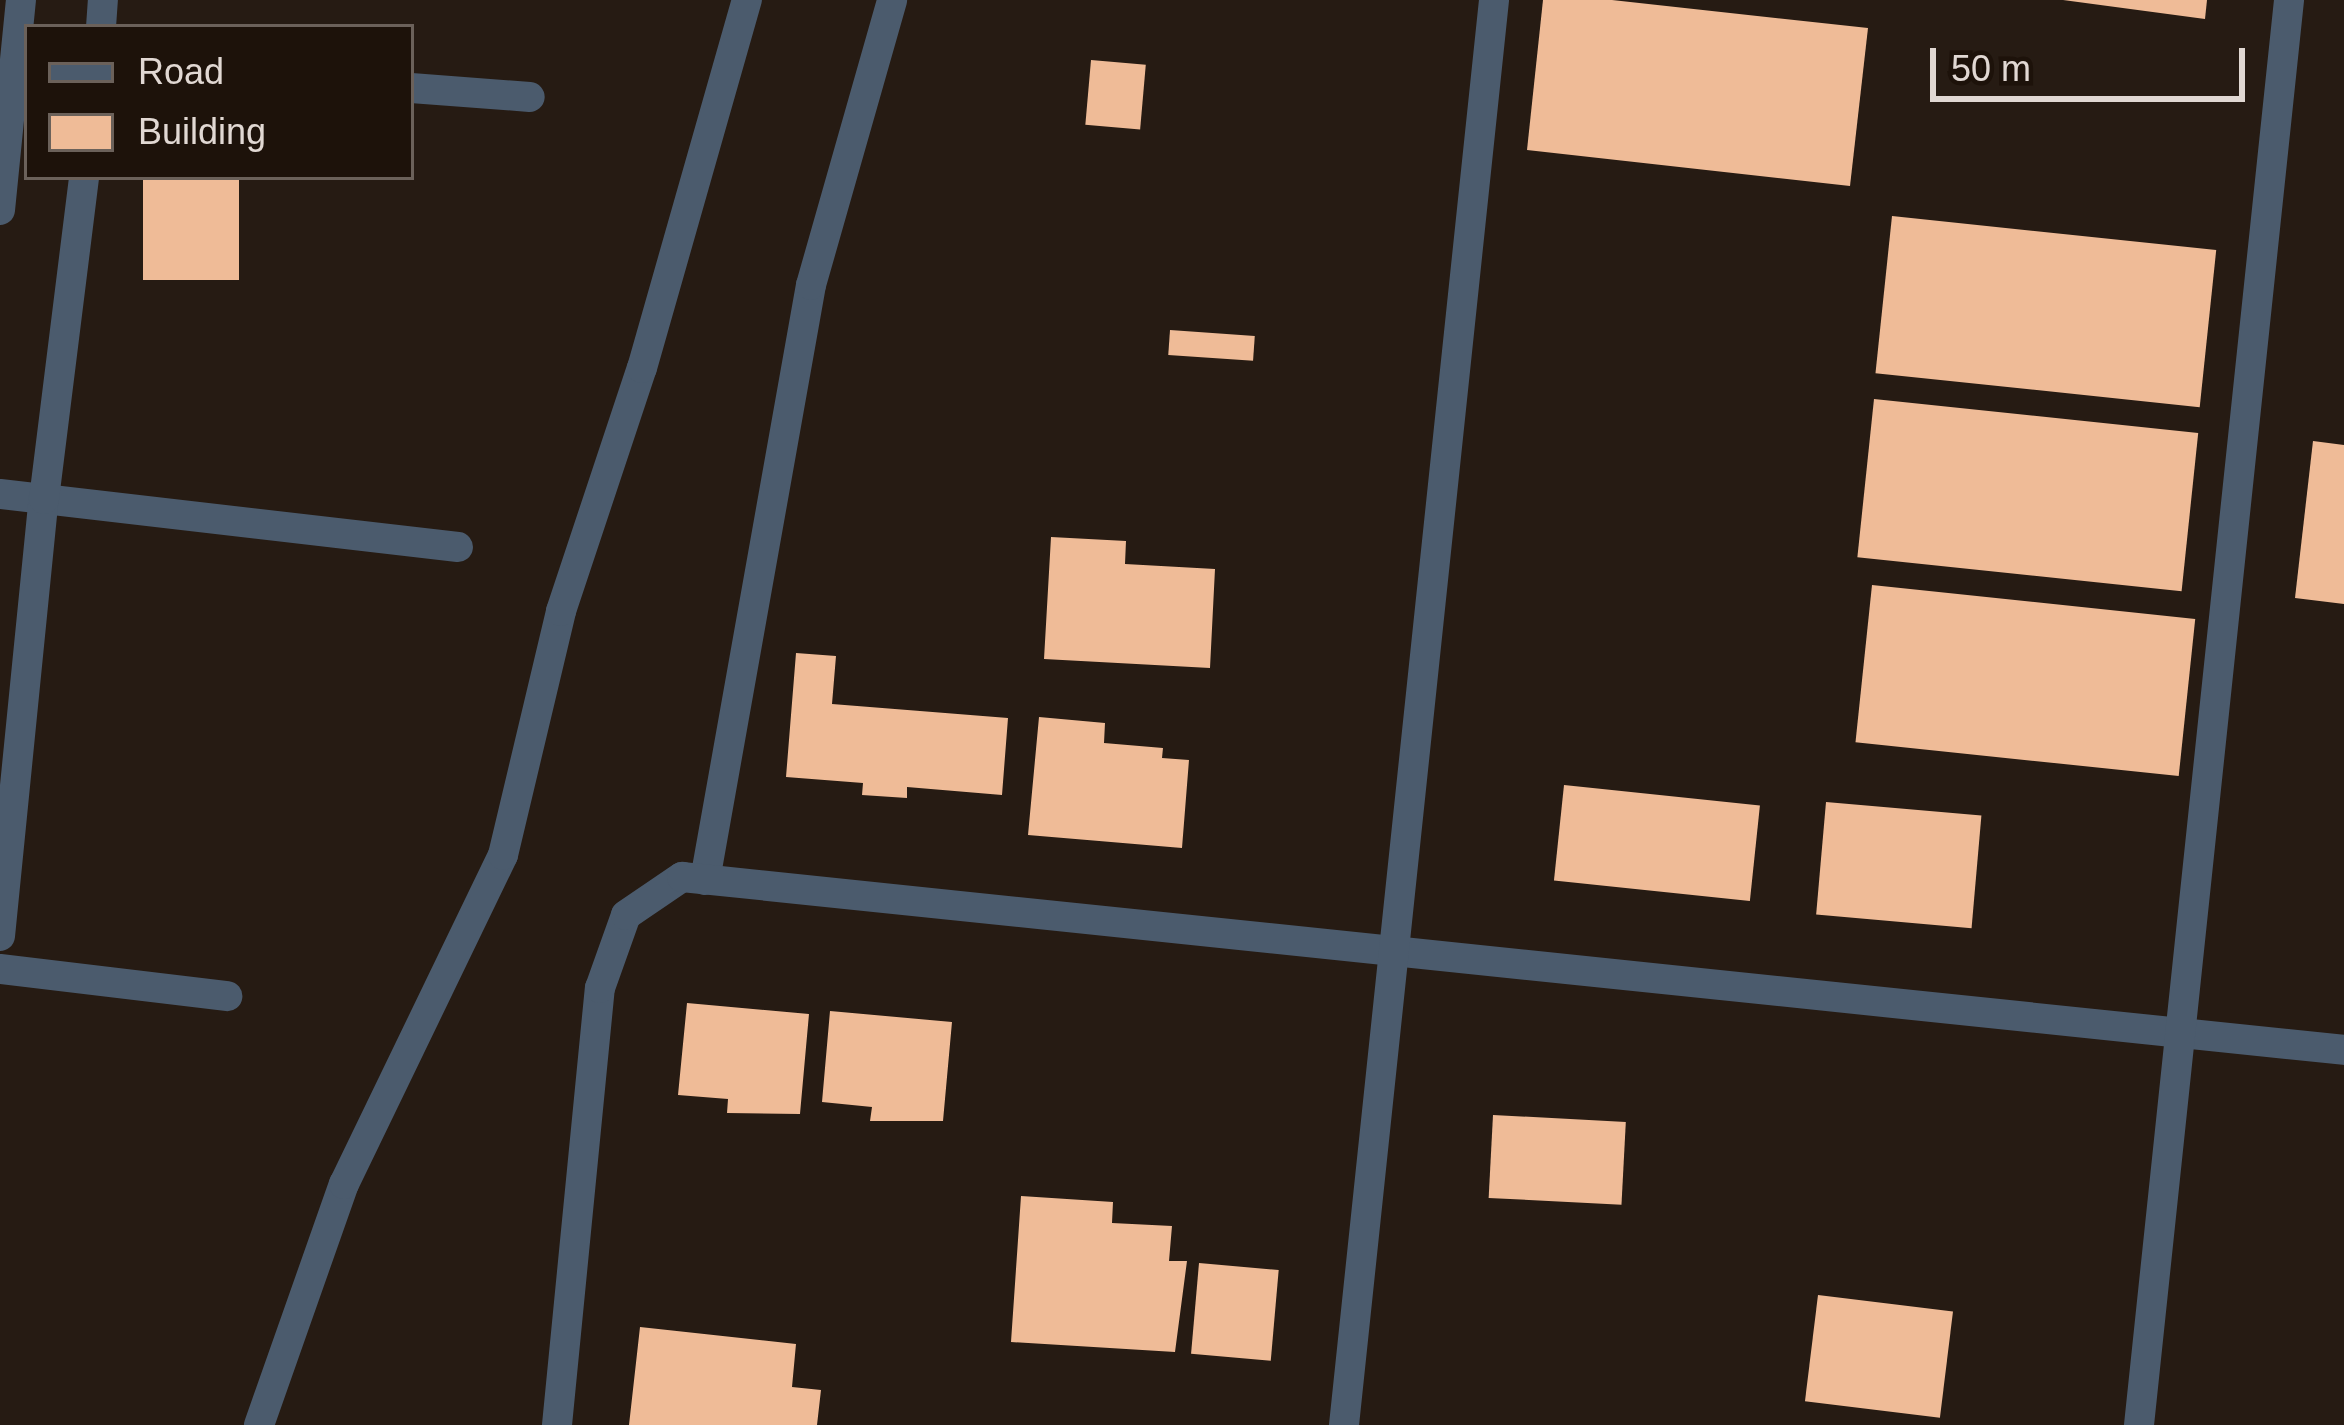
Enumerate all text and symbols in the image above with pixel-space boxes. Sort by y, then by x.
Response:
legend [24,24,414,180]
scale bar [1936,24,2251,98]
text: 50 m [1951,48,2031,89]
text: Road [138,51,224,92]
text: Building [138,111,266,152]

